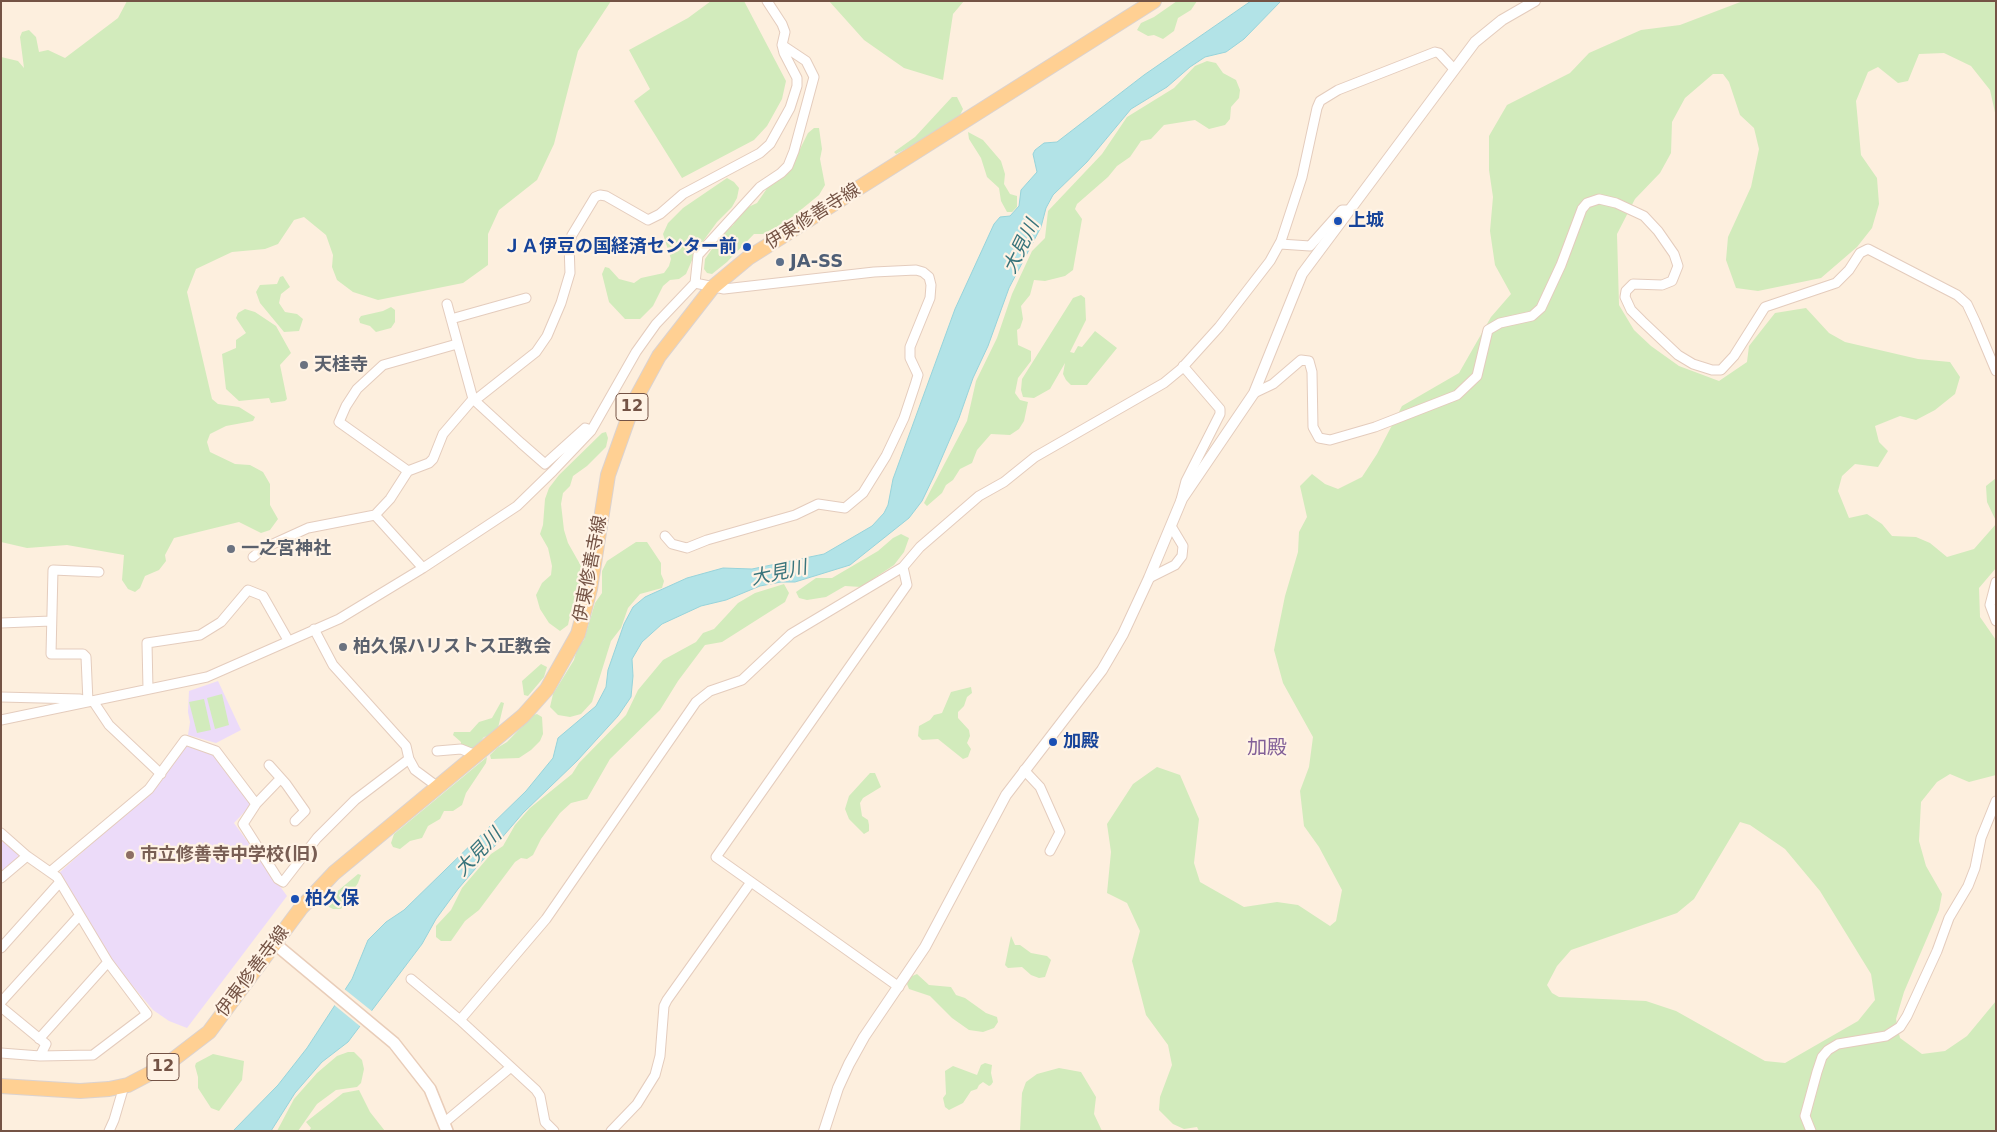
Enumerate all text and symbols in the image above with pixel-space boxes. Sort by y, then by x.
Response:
street label: 伊東修善寺線 [761,179,865,255]
place label: 上城 [1348,210,1384,232]
marker: 上城 [1332,215,1344,227]
water label: 大見川 [999,216,1045,278]
place label: ＪＡ伊豆の国経済センター前 [503,236,737,258]
marker: ＪＡ伊豆の国経済センター前 [741,241,753,253]
place label: JA-SS [790,251,843,273]
marker: JA-SS [774,256,786,268]
place label: 天桂寺 [314,354,368,376]
marker: 天桂寺 [298,359,310,371]
road number: 12 [616,394,648,421]
street label: 伊東修善寺線 [570,514,612,624]
place label: 一之宮神社 [241,538,331,560]
marker: 一之宮神社 [225,543,237,555]
water label: 大見川 [749,557,809,591]
place label: 柏久保ハリストス正教会 [353,636,551,658]
marker: 柏久保ハリストス正教会 [337,641,349,653]
place label: 加殿 [1063,731,1099,753]
marker: 加殿 [1047,736,1059,748]
district label: 加殿 [1247,737,1287,761]
water label: 大見川 [451,825,507,881]
place label: 市立修善寺中学校(旧) [140,844,318,866]
marker: 市立修善寺中学校(旧) [124,849,136,861]
place label: 柏久保 [305,888,359,910]
marker: 柏久保 [289,893,301,905]
street label: 伊東修善寺線 [212,922,294,1022]
road number: 12 [147,1054,179,1080]

